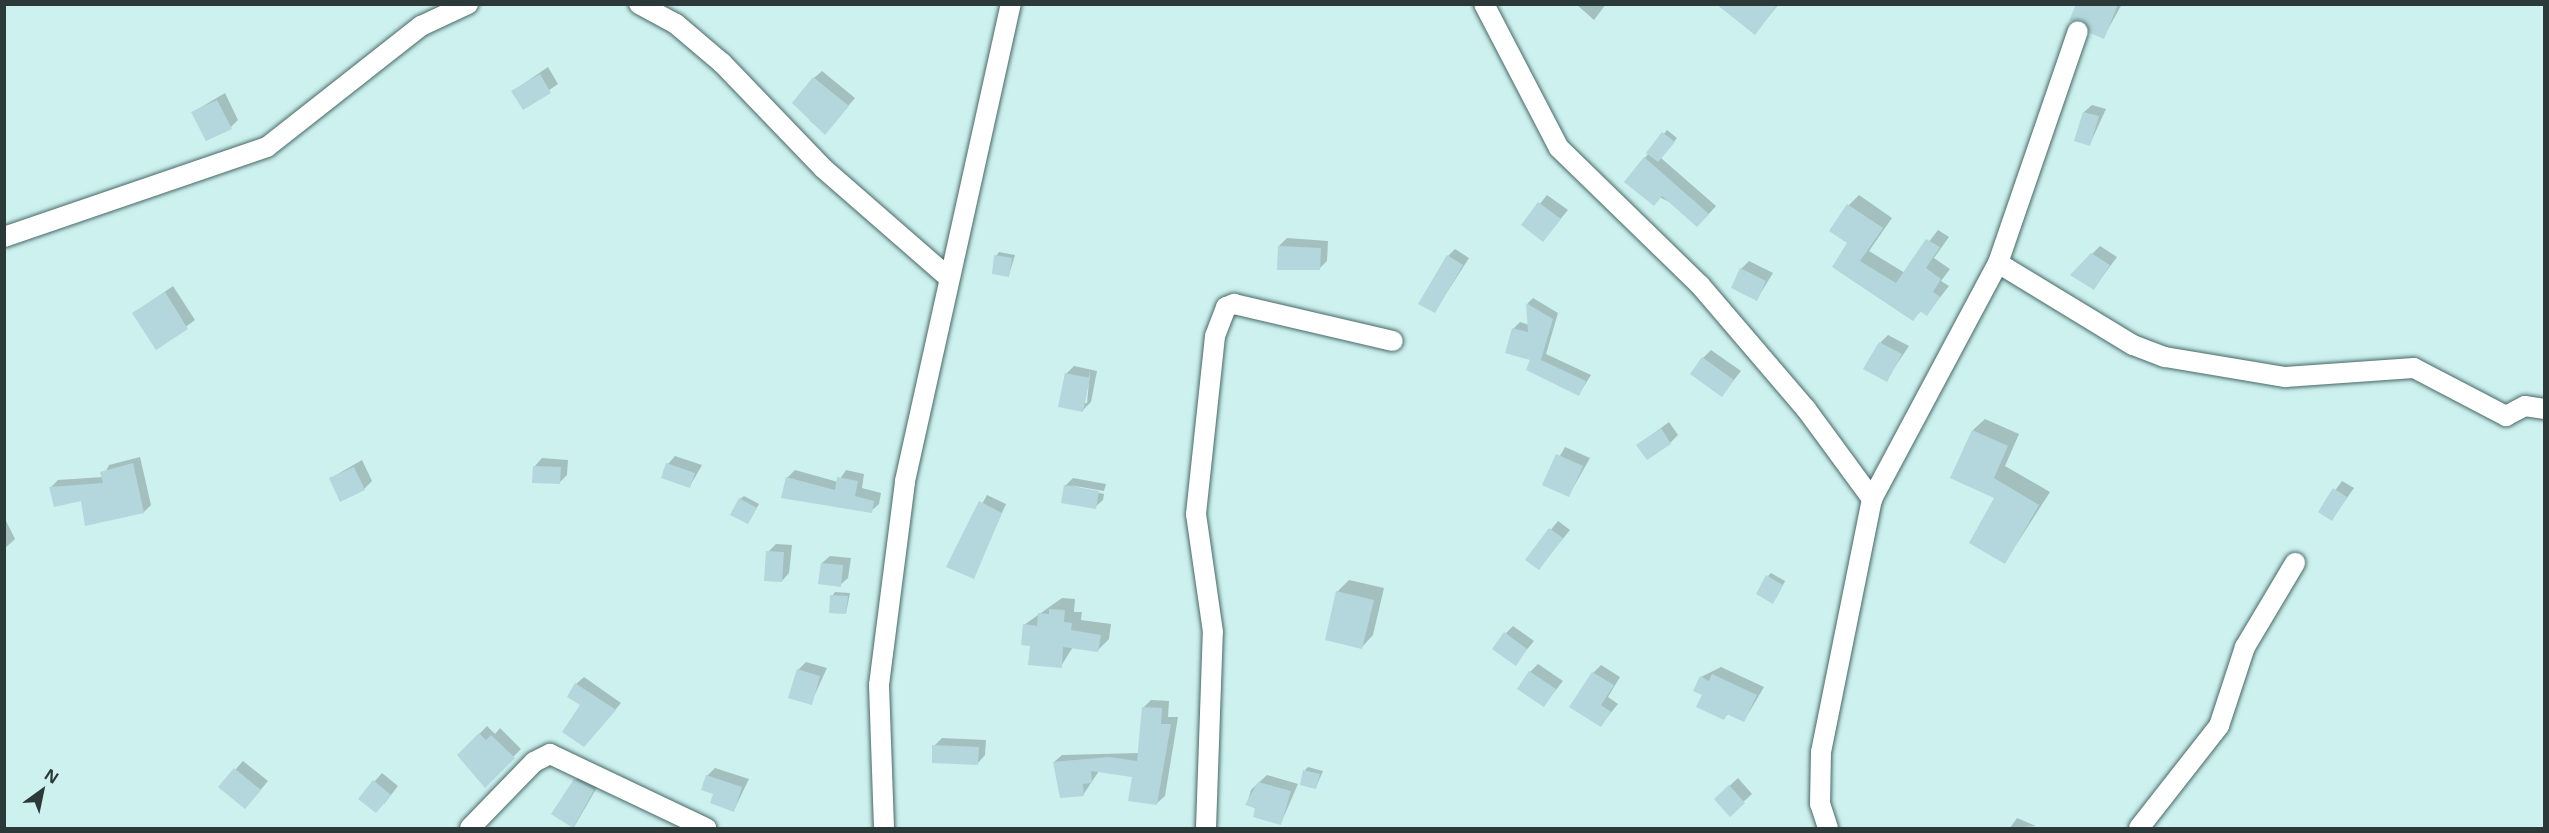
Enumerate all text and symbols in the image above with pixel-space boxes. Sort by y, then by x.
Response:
north arrow [12,761,72,821]
text: N [40,763,63,789]

